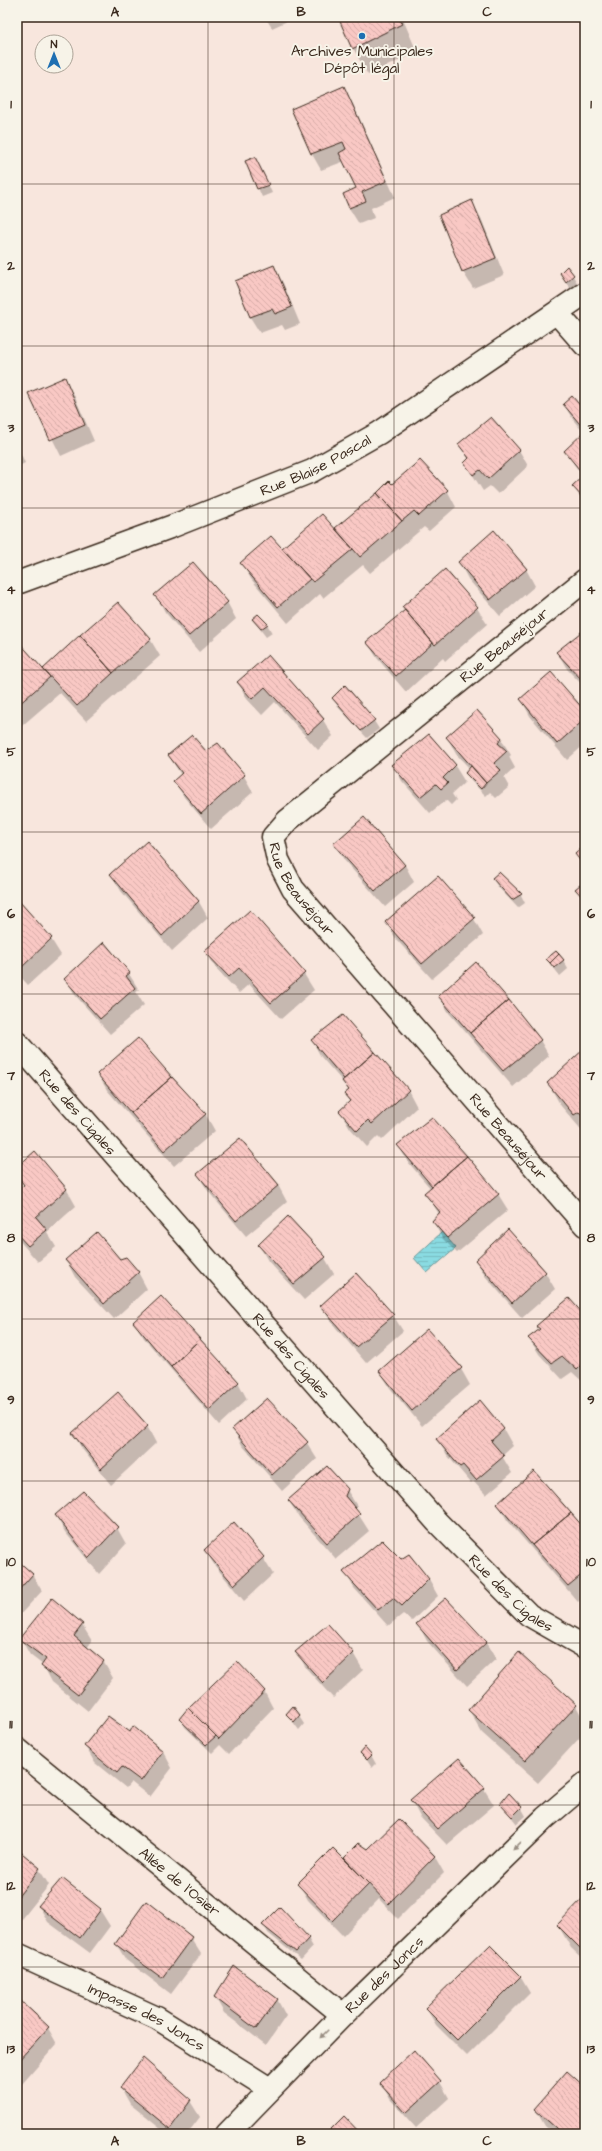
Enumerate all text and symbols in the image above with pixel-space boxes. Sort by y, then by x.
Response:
text: A [111,3,120,21]
text: B [296,3,306,21]
text: C [482,3,492,21]
marker: Archives Municipales Dépôt légal [357,31,367,41]
north arrow [34,34,74,74]
text: N [51,37,58,52]
place label: Archives Municipales Dépôt légal [291,41,433,80]
text: 1 [10,95,12,113]
text: 1 [590,95,592,113]
text: 2 [6,257,15,275]
text: 2 [586,257,595,275]
text: 3 [7,419,15,437]
text: 3 [587,419,595,437]
street label: Rue Blaise Pascal [257,430,375,502]
text: 4 [7,581,16,599]
text: 4 [587,581,596,599]
street label: Rue Beauséjour [455,603,553,688]
text: 5 [6,743,16,761]
text: 5 [586,743,596,761]
street label: Rue Beauséjour [264,841,339,941]
text: 6 [7,905,16,923]
text: 6 [587,905,596,923]
street label: Rue des Cigales [34,1065,121,1160]
text: 7 [6,1067,16,1085]
text: 7 [586,1067,596,1085]
street label: Rue Beauséjour [464,1089,552,1185]
text: 8 [7,1229,16,1247]
text: 8 [587,1229,596,1247]
street label: Rue des Cigales [247,1309,335,1404]
text: 9 [7,1391,15,1409]
text: 9 [587,1391,595,1409]
street label: Rue des Cigales [464,1550,557,1638]
text: 10 [6,1553,17,1571]
text: 10 [586,1553,597,1571]
text: 11 [9,1715,13,1733]
text: 11 [589,1715,593,1733]
one-way arrow [512,1841,522,1850]
street label: Allée de l'Osier [134,1843,225,1922]
text: 12 [6,1877,16,1895]
text: 12 [586,1877,596,1895]
street label: Rue des Joncs [341,1931,429,2018]
street label: Impasse des Joncs [85,1978,209,2057]
one-way arrow [319,2029,329,2039]
text: 13 [7,2040,16,2058]
text: 13 [587,2040,596,2058]
text: A [111,2132,120,2150]
text: B [296,2132,306,2150]
text: C [482,2132,492,2150]

